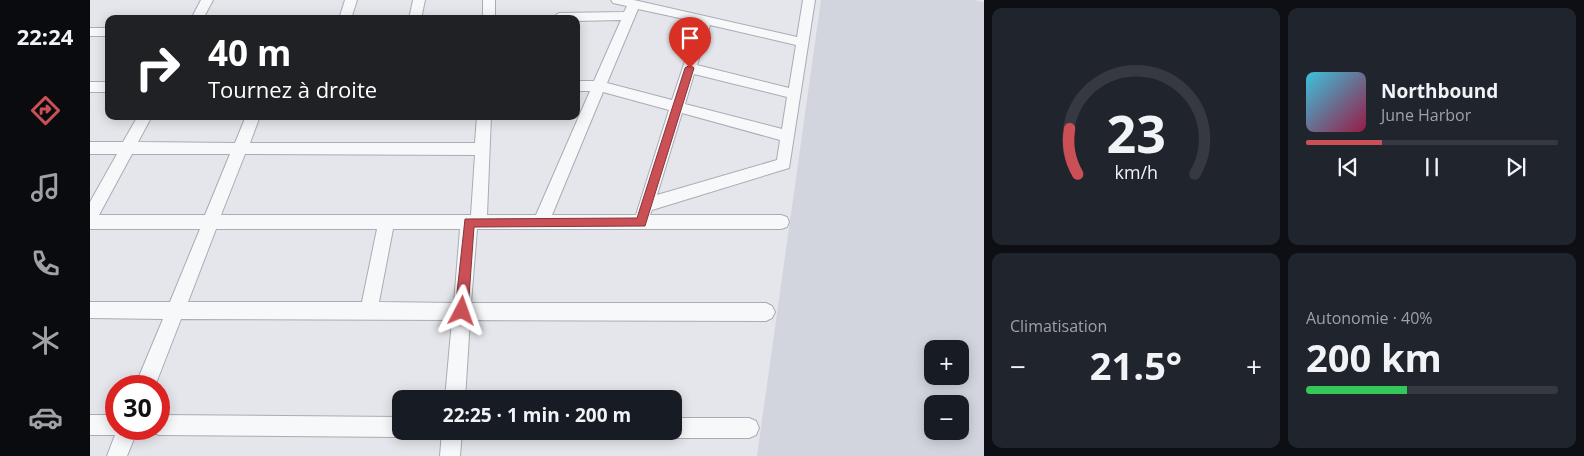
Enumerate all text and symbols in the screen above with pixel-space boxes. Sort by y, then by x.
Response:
pin [669,17,711,68]
text: 22:24 [17,21,73,51]
icon: arrive [676,24,704,52]
text: 40 m [208,29,291,76]
icon: right [125,35,190,100]
text: Tournez à droite [208,74,377,104]
text: Northbound [1381,78,1498,104]
icon: directions [28,93,63,128]
text: 23 [1106,97,1166,168]
text: June Harbor [1381,104,1471,126]
icon: previous [1334,153,1362,181]
icon: pause [1418,153,1446,181]
icon: next [1502,153,1530,181]
text: km/h [1114,160,1158,184]
icon: music [28,170,63,205]
icon: phone [28,246,63,281]
position arrow [435,284,487,336]
text: Autonomie · 40% [1306,307,1433,329]
text: Climatisation [1010,315,1107,337]
icon: climate [28,323,63,358]
text: 200 km [1306,331,1442,383]
text: 21.5° [1090,339,1182,391]
map controls [924,340,969,440]
button: + [924,340,969,385]
text: − [1010,347,1026,385]
text: + [1246,347,1262,385]
speed limit sign: 30 [105,375,170,440]
button: − [924,395,969,440]
icon: car [28,400,63,435]
text: 22:25 · 1 min · 200 m [443,402,631,428]

